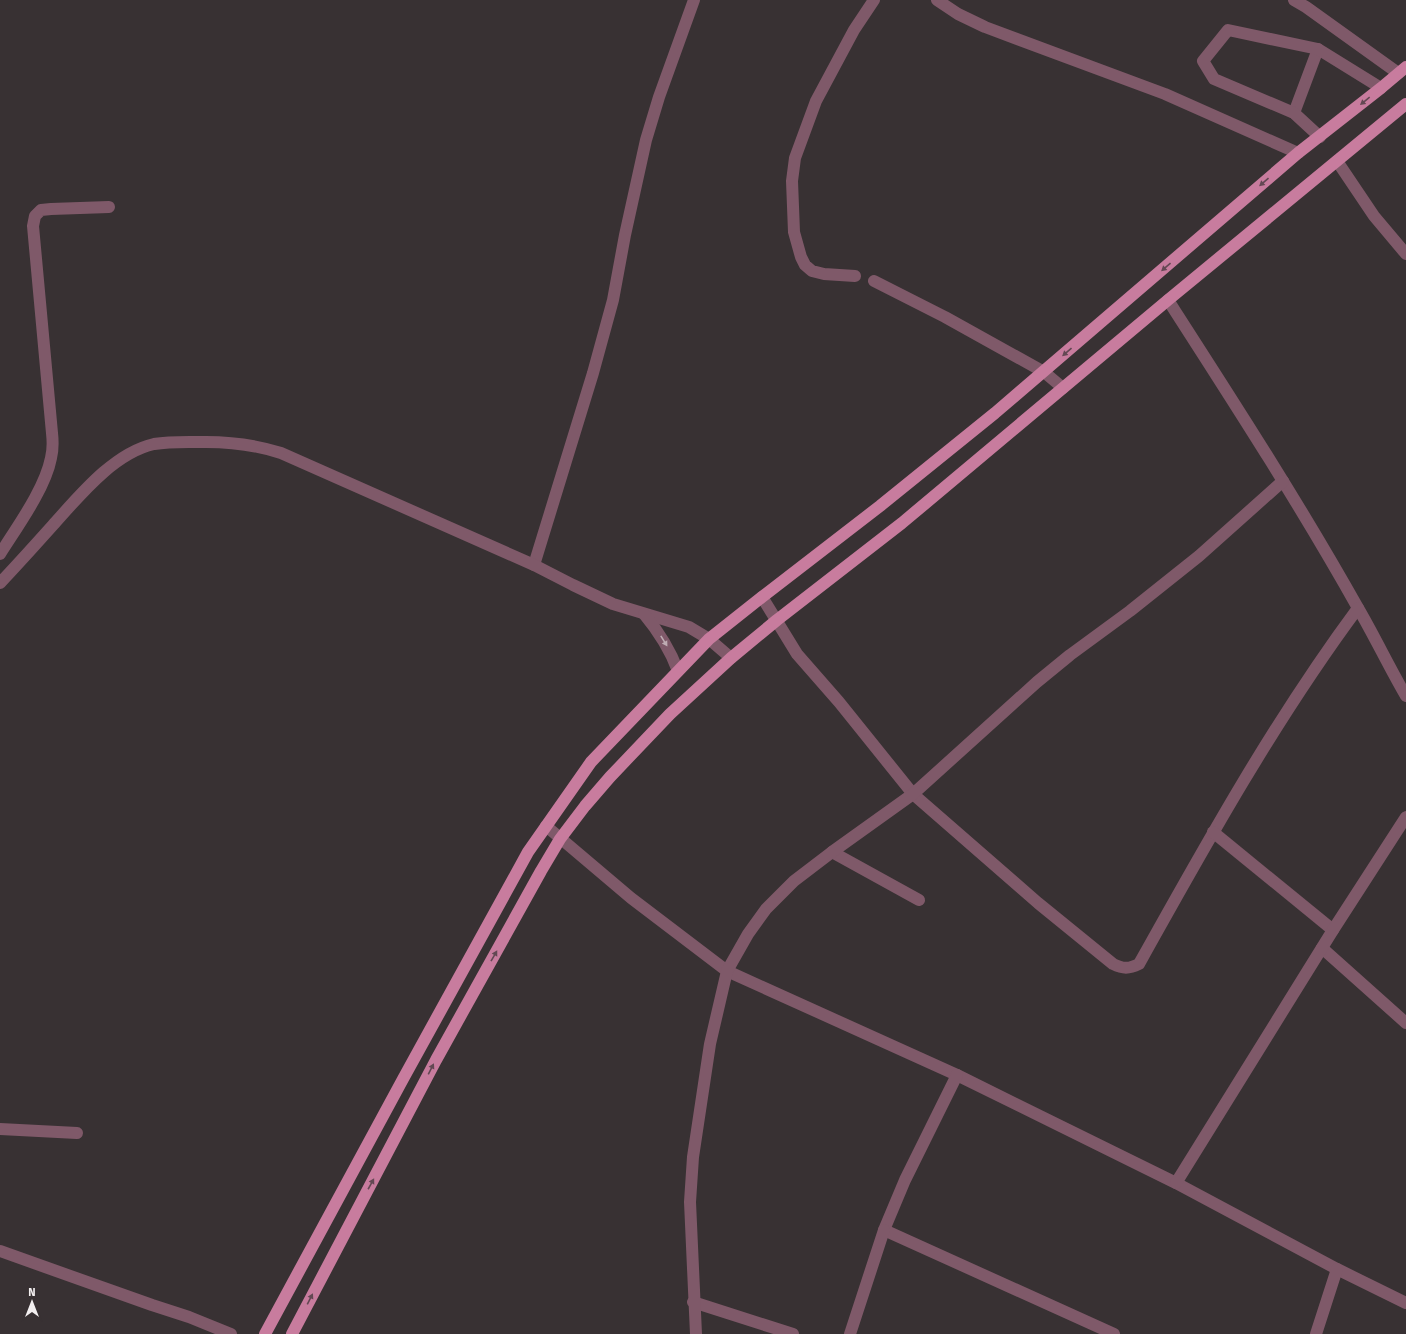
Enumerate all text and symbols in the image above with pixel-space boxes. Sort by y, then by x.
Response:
one-way arrow [1360,96,1371,105]
one-way arrow [1259,178,1270,187]
one-way arrow [1161,262,1170,271]
one-way arrow [1062,347,1072,356]
one-way arrow [660,635,668,646]
one-way arrow [491,950,498,962]
one-way arrow [428,1063,434,1075]
one-way arrow [368,1179,375,1190]
north arrow [12,1282,52,1322]
text: N [28,1286,36,1299]
one-way arrow [307,1293,313,1305]

